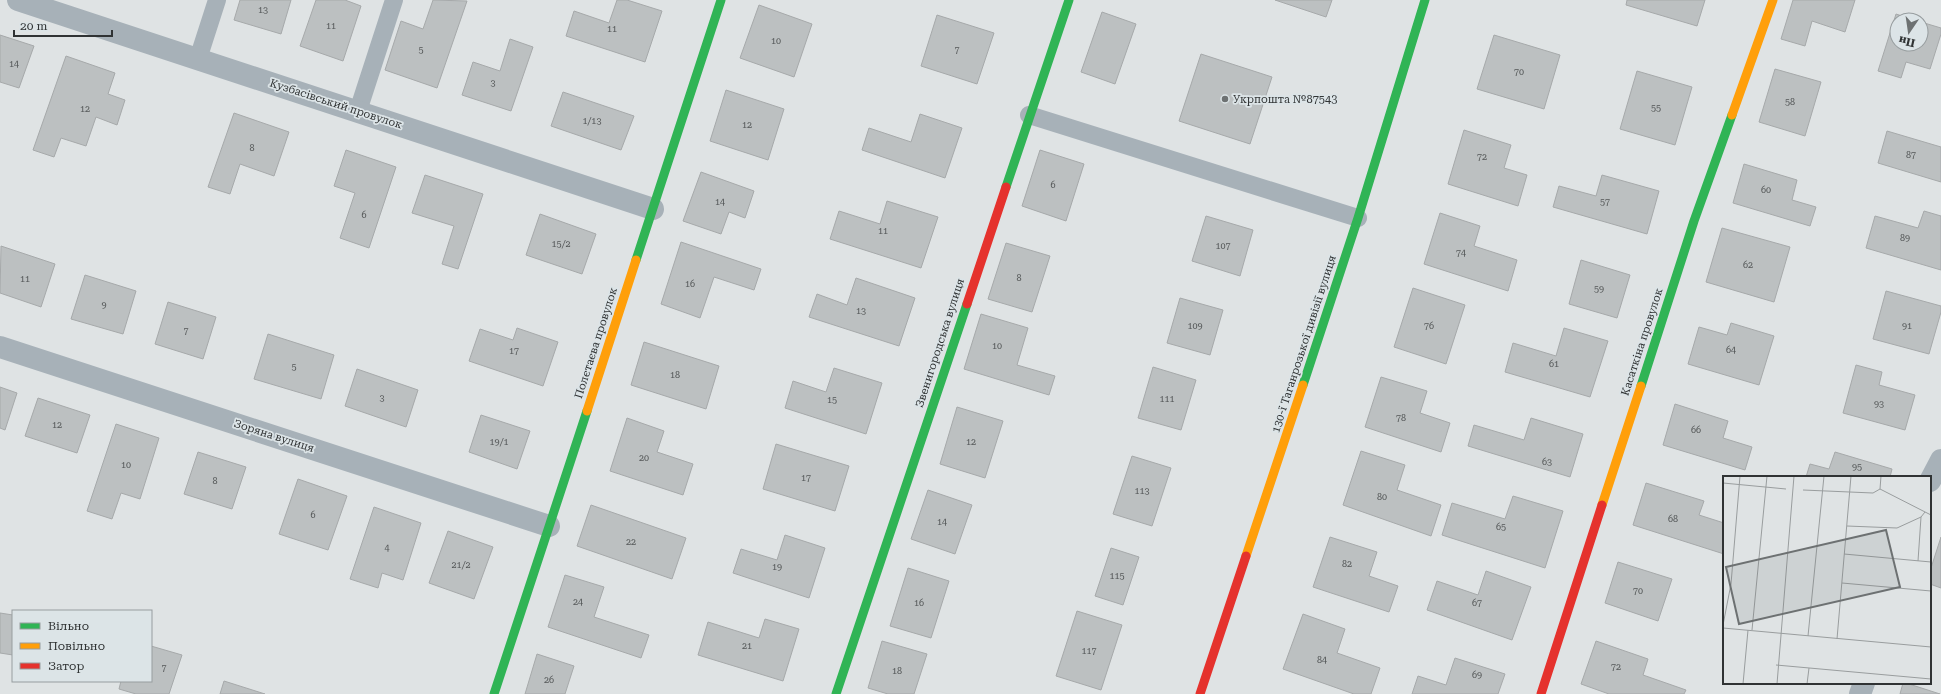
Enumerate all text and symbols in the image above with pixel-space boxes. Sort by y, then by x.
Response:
house number: 13 [258,5,268,15]
scale bar [14,12,112,38]
north arrow [1889,12,1929,52]
text: 20 m [20,19,47,33]
house number: 11 [326,21,336,31]
house number: 11 [607,24,617,34]
text: Пн [1897,33,1916,49]
house number: 10 [771,36,781,46]
house number: 5 [418,45,424,55]
house number: 7 [954,45,960,55]
house number: 14 [9,59,19,69]
house number: 70 [1514,67,1524,77]
street label: Кузбасівський провулок [268,76,404,132]
house number: 3 [490,78,496,88]
place label: Укрпошта №87543 [1233,93,1337,106]
marker: Укрпошта №87543 [1220,94,1230,104]
house number: 58 [1785,97,1795,107]
house number: 55 [1651,103,1661,113]
house number: 12 [80,104,90,114]
house number: 1/13 [583,116,601,126]
house number: 12 [742,120,752,130]
house number: 8 [249,143,255,153]
house number: 87 [1906,150,1916,160]
house number: 72 [1477,152,1487,162]
house number: 6 [1050,180,1056,190]
house number: 60 [1761,185,1771,195]
house number: 14 [715,197,725,207]
house number: 57 [1600,197,1610,207]
house number: 6 [361,210,367,220]
house number: 11 [878,226,888,236]
house number: 89 [1900,233,1910,243]
house number: 15/2 [552,239,570,249]
house number: 107 [1215,241,1231,251]
house number: 74 [1456,248,1466,258]
street label: 130-ї Таганрозької дивізії вулиця [1269,254,1339,434]
house number: 62 [1743,260,1753,270]
house number: 8 [1016,273,1022,283]
house number: 11 [20,274,30,284]
street label: Звенигородська вулиця [913,277,967,409]
house number: 16 [685,279,695,289]
house number: 59 [1594,284,1604,294]
street label: Полєтаєва провулок [572,286,620,400]
street label: Касаткіна провулок [1618,287,1666,397]
house number: 9 [101,300,107,310]
house number: 13 [856,306,866,316]
house number: 109 [1187,321,1203,331]
house number: 76 [1424,321,1434,331]
house number: 91 [1902,321,1912,331]
house number: 7 [183,326,189,336]
house number: 10 [992,341,1002,351]
house number: 64 [1726,345,1736,355]
house number: 17 [509,346,519,356]
house number: 61 [1549,359,1559,369]
house number: 5 [291,362,297,372]
house number: 18 [670,370,680,380]
house number: 3 [379,393,385,403]
house number: 111 [1159,394,1175,404]
house number: 15 [827,395,837,405]
house number: 93 [1874,399,1884,409]
house number: 78 [1396,413,1406,423]
street label: Зоряна вулиця [232,417,316,455]
house number: 12 [52,420,62,430]
house number: 66 [1691,425,1701,435]
house number: 19/1 [490,437,508,447]
house number: 12 [966,437,976,447]
house number: 20 [639,453,649,463]
house number: 63 [1542,457,1552,467]
house number: 10 [121,460,131,470]
house number: 95 [1852,462,1862,472]
house number: 17 [801,473,811,483]
house number: 8 [212,476,218,486]
inset map [1723,476,1931,684]
house number: 113 [1134,486,1150,496]
house number: 80 [1377,492,1387,502]
house number: 6 [310,510,316,520]
house number: 68 [1668,514,1678,524]
house number: 14 [937,517,947,527]
house number: 65 [1496,522,1506,532]
house number: 22 [626,537,636,547]
house number: 4 [384,543,390,553]
house number: 82 [1342,559,1352,569]
house number: 21/2 [452,560,470,570]
house number: 19 [772,562,782,572]
house number: 115 [1109,571,1125,581]
house number: 70 [1633,586,1643,596]
house number: 24 [573,597,583,607]
house number: 16 [914,598,924,608]
house number: 67 [1472,598,1482,608]
legend [12,610,152,682]
text: Вільно [48,619,89,633]
text: Повільно [48,639,105,653]
house number: 21 [742,641,752,651]
house number: 117 [1081,646,1097,656]
house number: 84 [1317,655,1327,665]
text: Затор [48,659,84,673]
house number: 72 [1611,662,1621,672]
house number: 7 [161,663,167,673]
house number: 18 [892,666,902,676]
house number: 69 [1472,670,1482,680]
house number: 26 [544,675,554,685]

